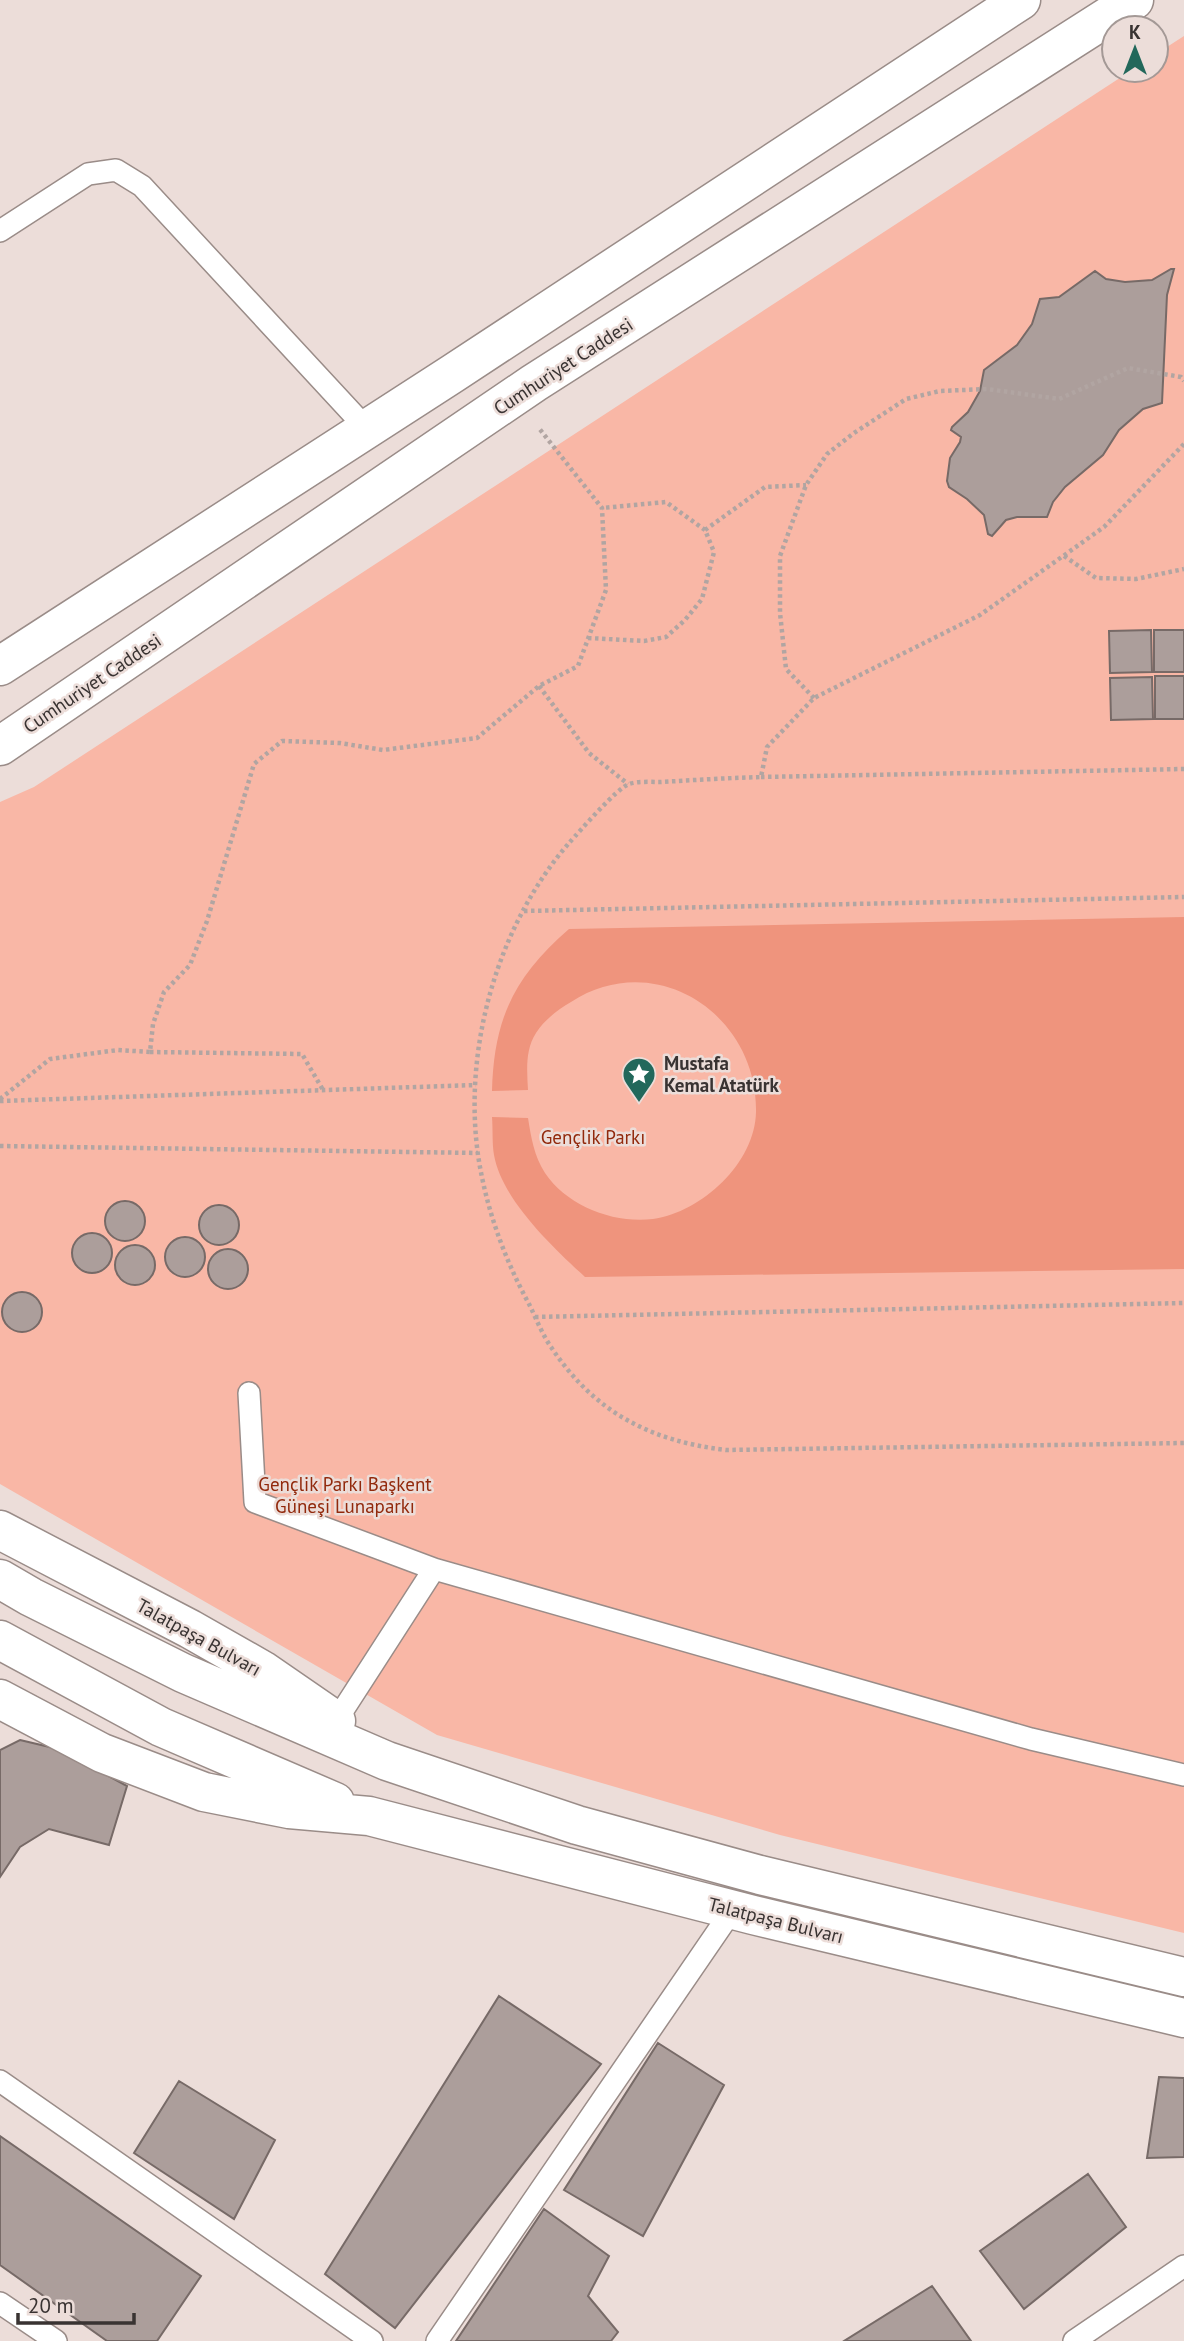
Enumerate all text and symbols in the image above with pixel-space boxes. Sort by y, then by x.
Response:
north arrow [1100,14,1170,84]
text: K [1129,20,1141,44]
street label: Cumhuriyet Caddesi [489,312,637,420]
street label: Cumhuriyet Caddesi [18,628,166,738]
place label: Mustafa Kemal Atatürk [664,1051,779,1097]
place icon: Mustafa Kemal Atatürk [620,1055,658,1104]
park label: Gençlik Parkı [541,1125,645,1149]
park label: Gençlik Parkı Başkent Güneşi Lunaparkı [258,1472,432,1518]
street label: Talatpaşa Bulvarı [133,1593,265,1681]
street label: Talatpaşa Bulvarı [706,1892,846,1948]
scale bar [18,2282,133,2326]
text: 20 m [28,2292,74,2319]

